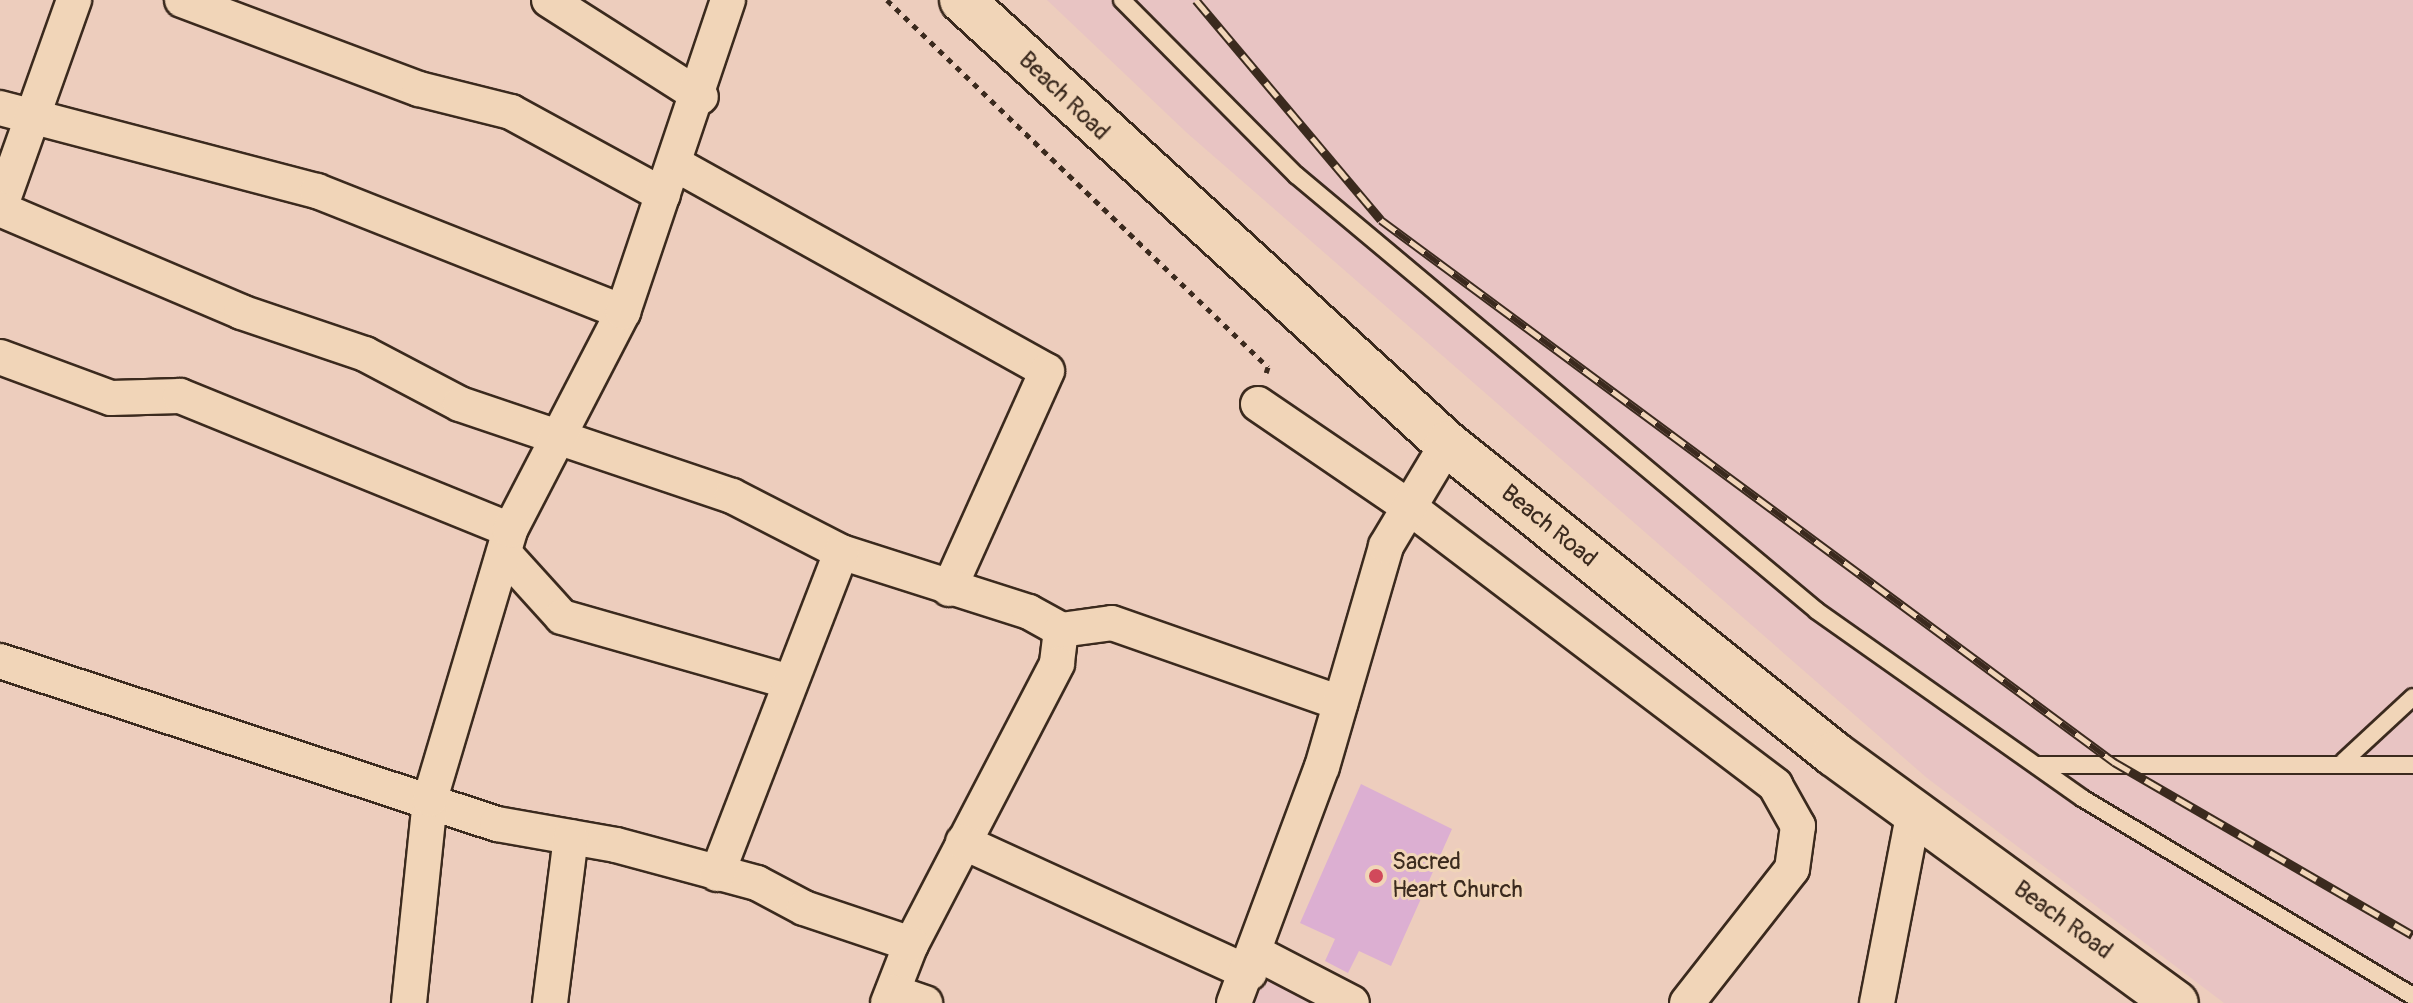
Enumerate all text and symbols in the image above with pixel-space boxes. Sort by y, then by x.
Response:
street label: Beach Road [1013,46,1115,146]
street label: Beach Road [1495,479,1603,573]
place label: Sacred Heart Church [1392,848,1523,904]
marker: Sacred Heart Church [1367,867,1385,885]
street label: Beach Road [2008,875,2118,965]

